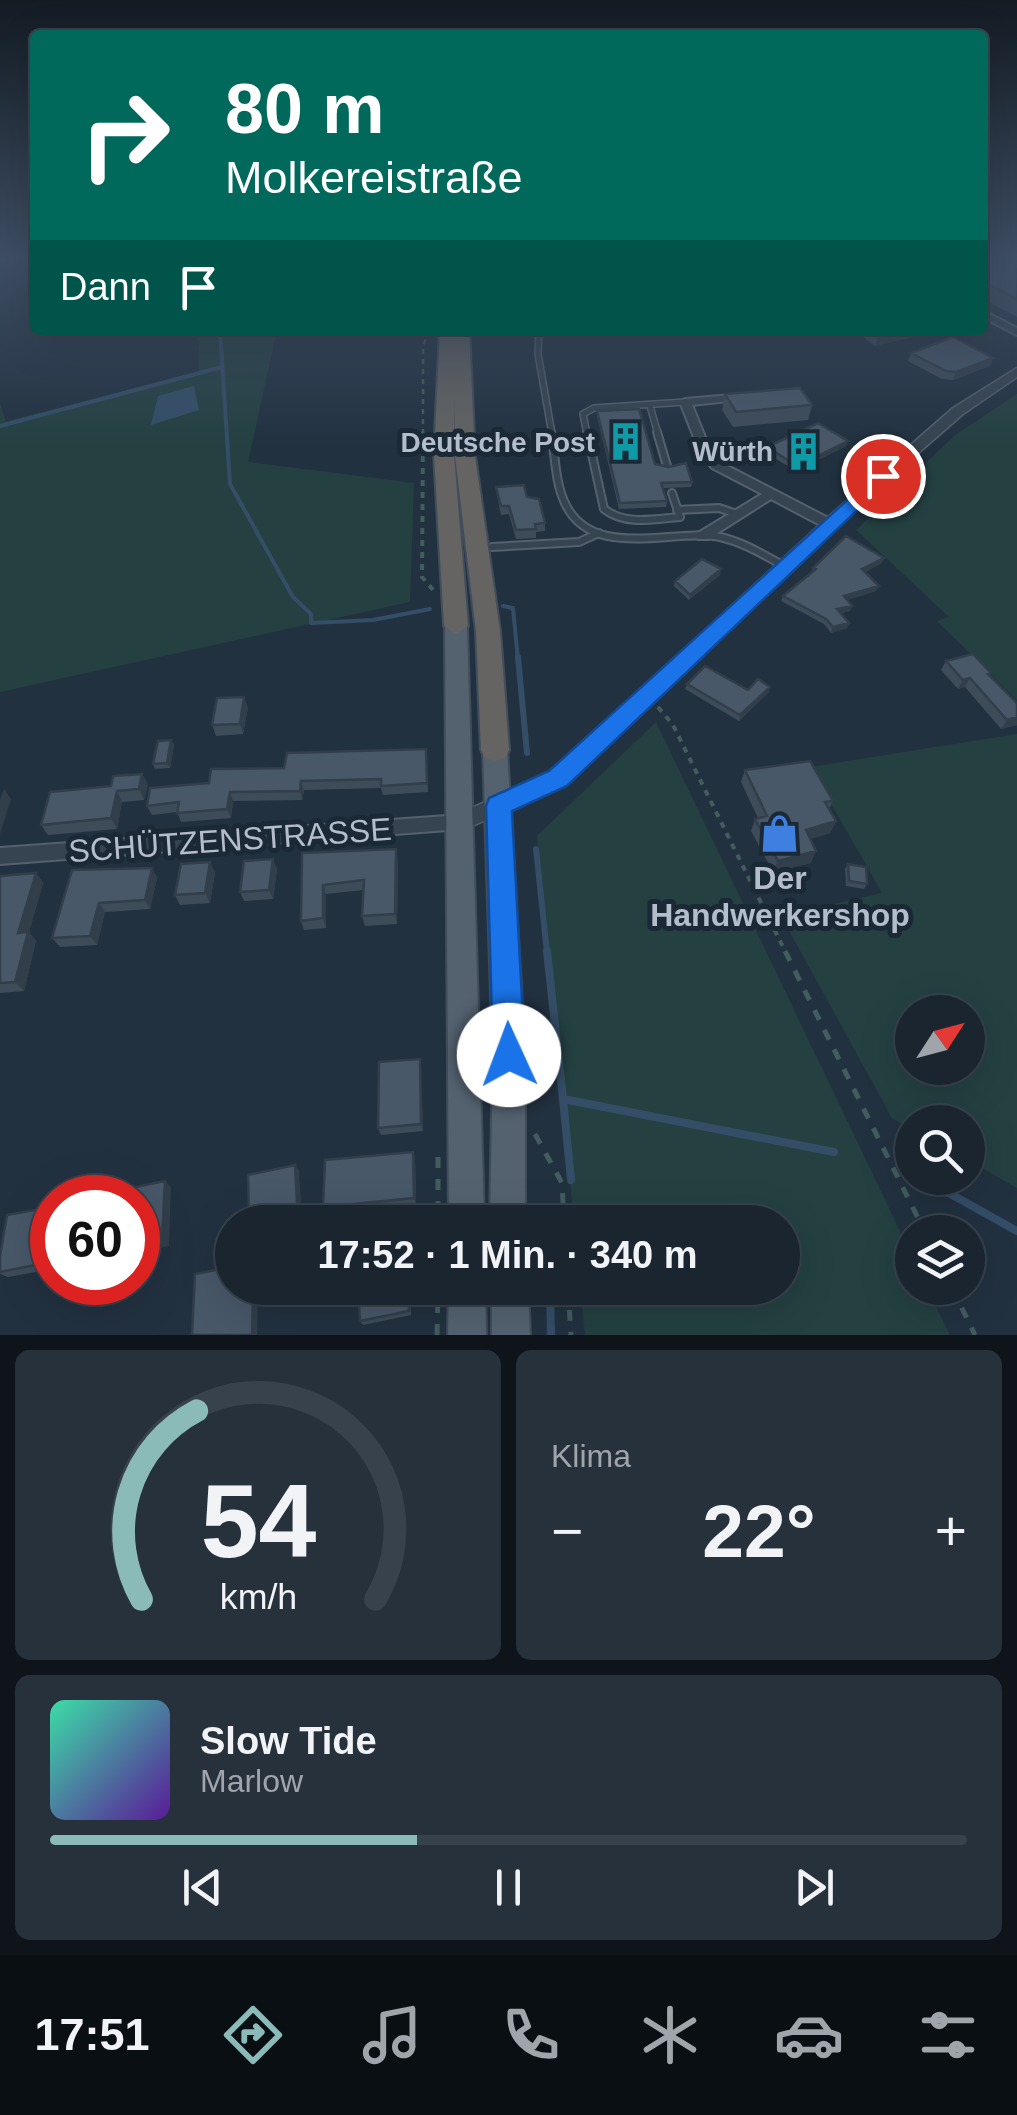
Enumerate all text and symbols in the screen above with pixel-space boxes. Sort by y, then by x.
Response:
icon: right [60,70,190,200]
text: 80 m [225,70,385,148]
text: Molkereistraße [225,152,523,203]
icon: arrive [171,260,226,315]
text: Dann [60,266,151,308]
building icon: Deutsche Post [604,421,646,463]
place label: Deutsche Post [401,427,595,458]
building icon: Würth [782,430,824,472]
pin [841,434,926,519]
place label: Würth [692,436,773,467]
icon: arrive [856,449,911,504]
street label: SCHÜTZENSTRASSE [67,811,393,869]
shop icon: Der Handwerkershop [759,812,801,854]
place label: Der Handwerkershop [650,860,910,933]
north arrow [895,995,985,1085]
map controls [895,995,985,1305]
position arrow [457,1003,561,1107]
button: search [895,1105,985,1195]
speed limit sign: 60 [30,1175,160,1305]
button: layers [895,1215,985,1305]
text: 17:52 · 1 Min. · 340 m [317,1234,698,1276]
text: Klima [551,1438,631,1474]
text: 54 [200,1463,316,1579]
text: 22° [702,1489,816,1573]
text: − [551,1500,583,1562]
text: + [935,1500,967,1562]
text: km/h [219,1577,297,1617]
text: Slow Tide [200,1720,377,1762]
text: Marlow [200,1763,303,1799]
icon: previous [175,1860,230,1915]
icon: pause [481,1860,536,1915]
icon: next [787,1860,842,1915]
icon: directions [218,2000,288,2070]
icon: music [357,2000,427,2070]
icon: phone [496,2000,566,2070]
icon: climate [635,2000,705,2070]
icon: car [774,2000,844,2070]
icon: filters [913,2000,983,2070]
text: 17:51 [34,2009,150,2060]

